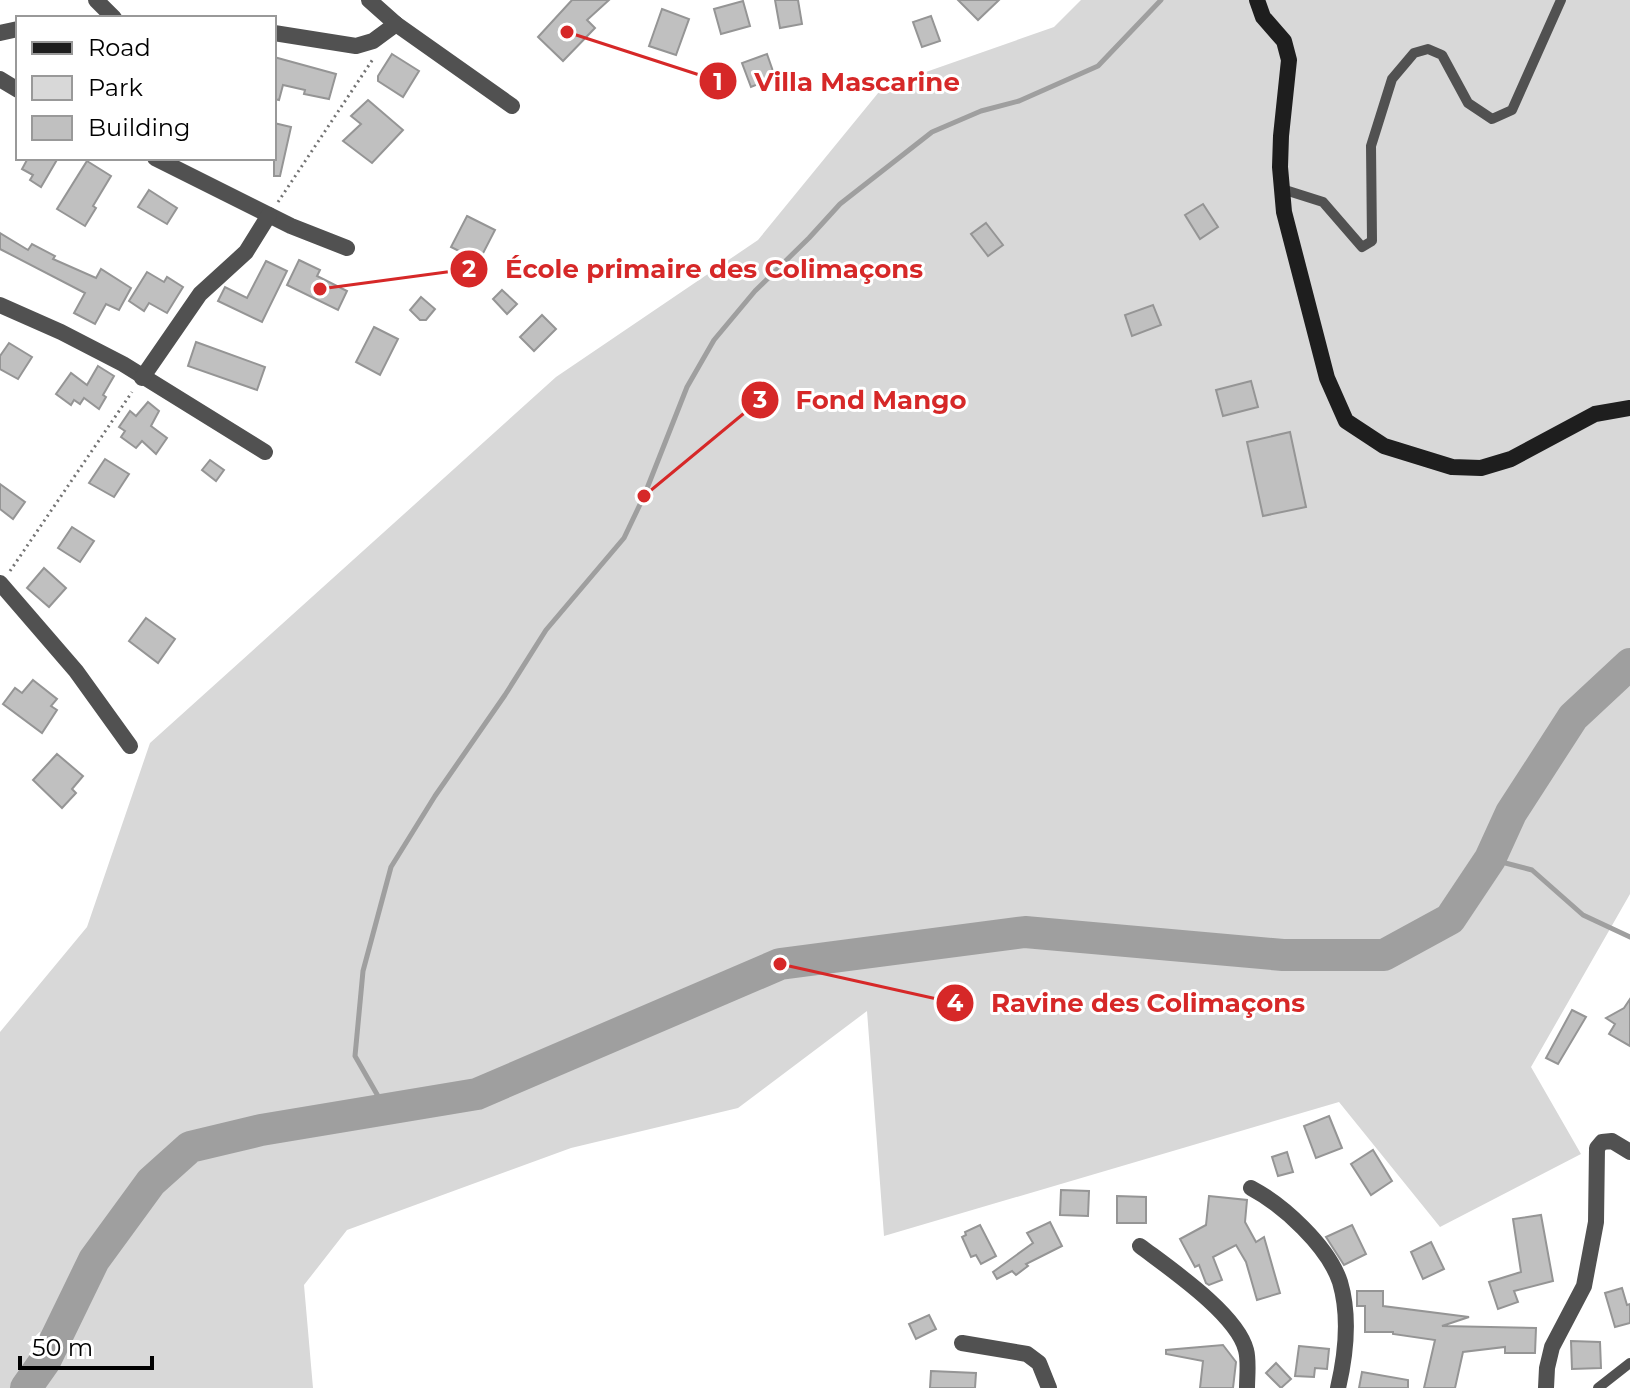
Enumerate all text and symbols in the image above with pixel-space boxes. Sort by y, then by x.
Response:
legend [16,16,276,160]
text: Road [88,33,151,62]
callout: Villa Mascarine [698,56,975,106]
text: Villa Mascarine [753,66,960,98]
text: 1 [713,67,723,96]
text: Park [88,73,143,102]
text: Building [88,113,191,142]
callout: École primaire des Colimaçons [449,244,939,294]
text: École primaire des Colimaçons [505,253,923,285]
text: 2 [462,254,476,283]
callout: Fond Mango [740,375,982,425]
text: Fond Mango [796,384,966,416]
text: 3 [752,385,767,414]
callout: Ravine des Colimaçons [935,978,1321,1028]
text: Ravine des Colimaçons [991,987,1305,1019]
text: 4 [947,988,964,1017]
scale bar [20,1320,152,1370]
text: 50 m [32,1333,93,1362]

